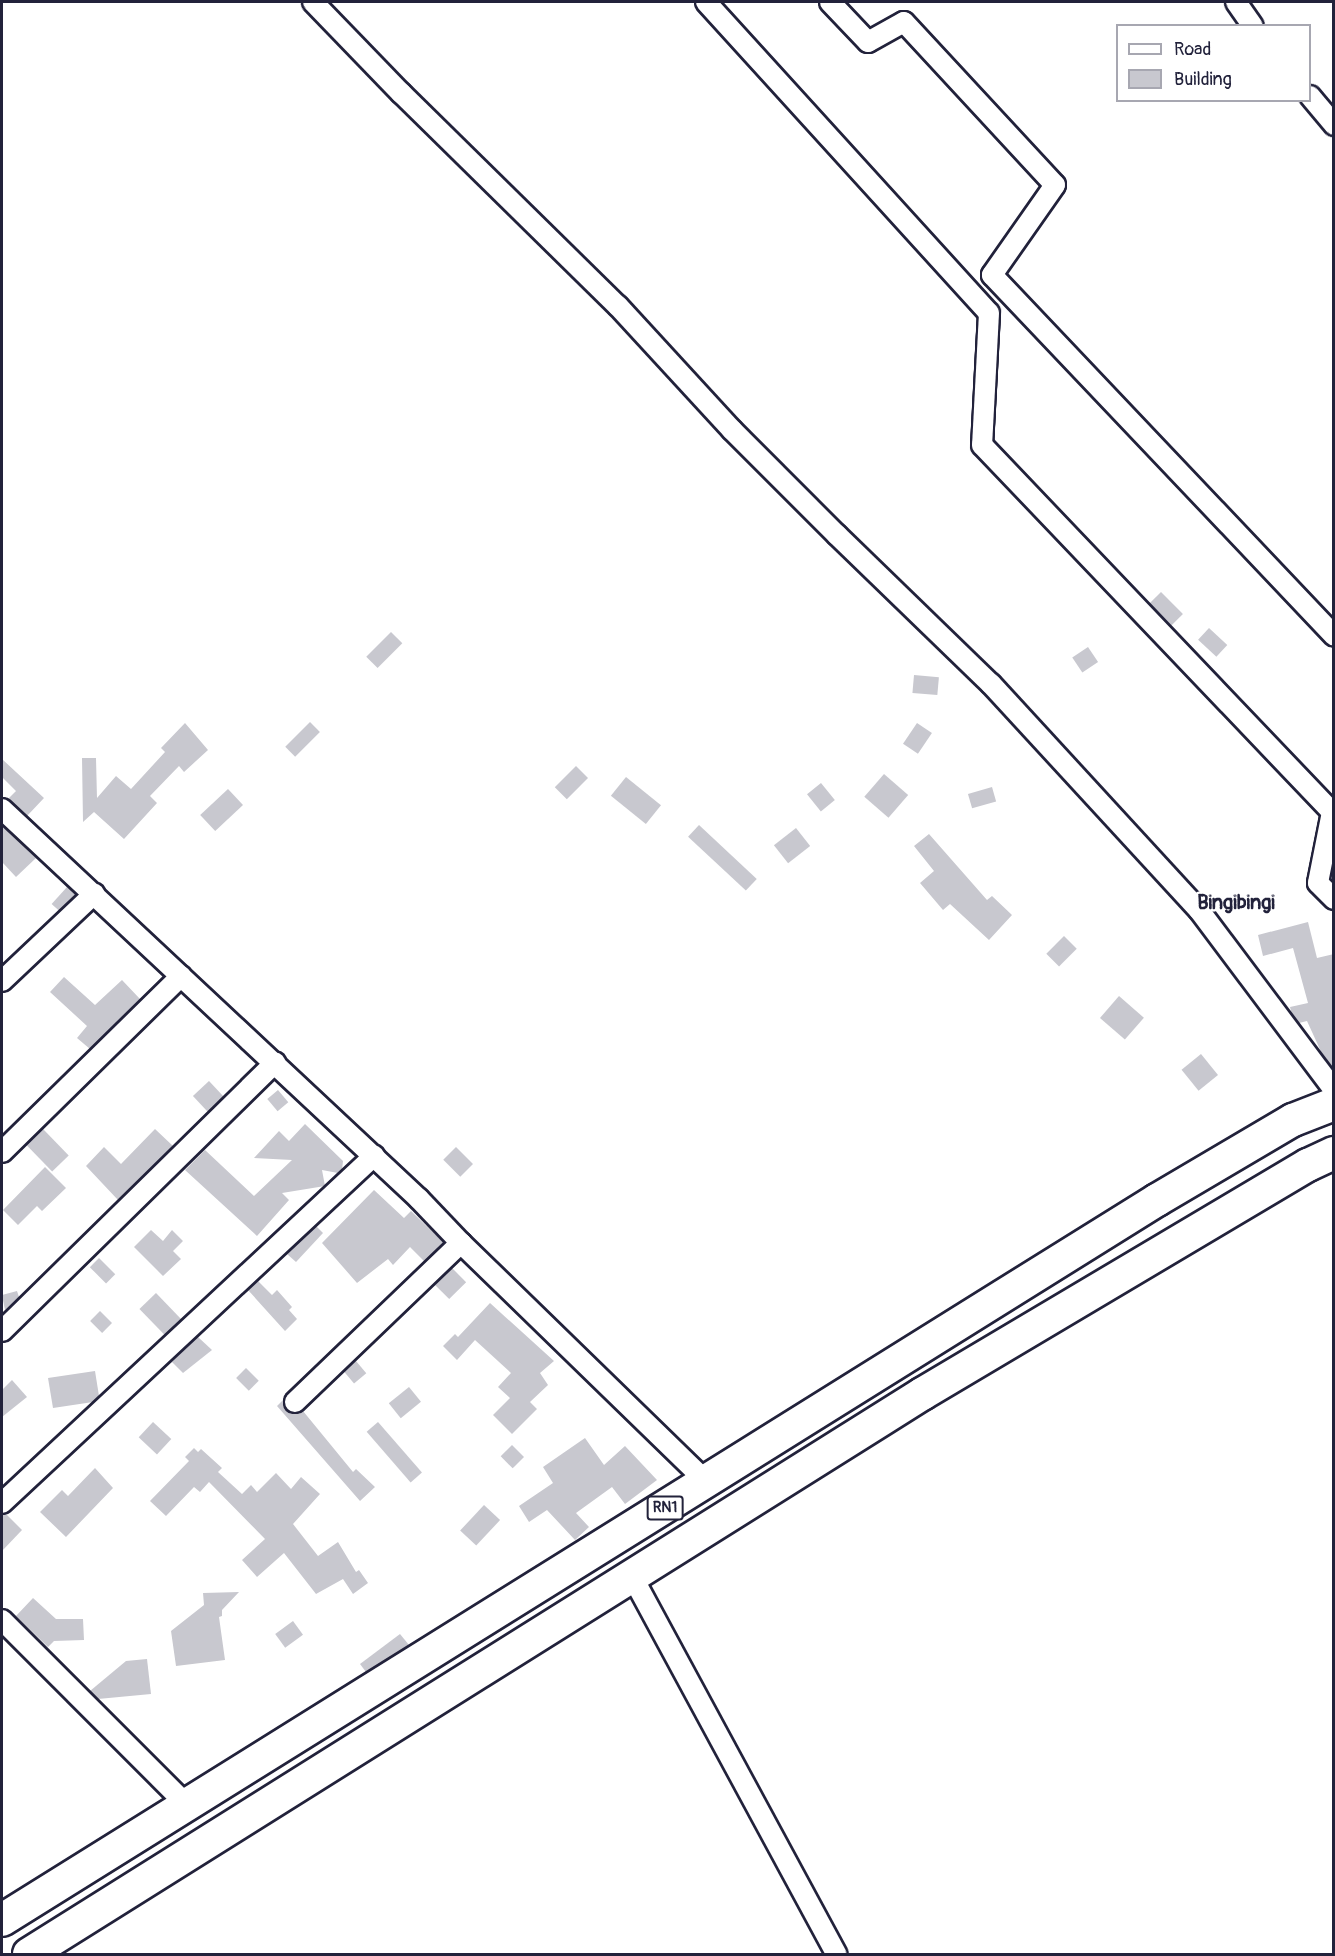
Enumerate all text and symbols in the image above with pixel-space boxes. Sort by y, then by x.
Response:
legend [1116,24,1311,102]
text: Road [1174,38,1211,61]
text: Building [1174,68,1232,91]
district label: Bingibingi [1197,890,1275,914]
road number: RN1 [646,1496,684,1520]

